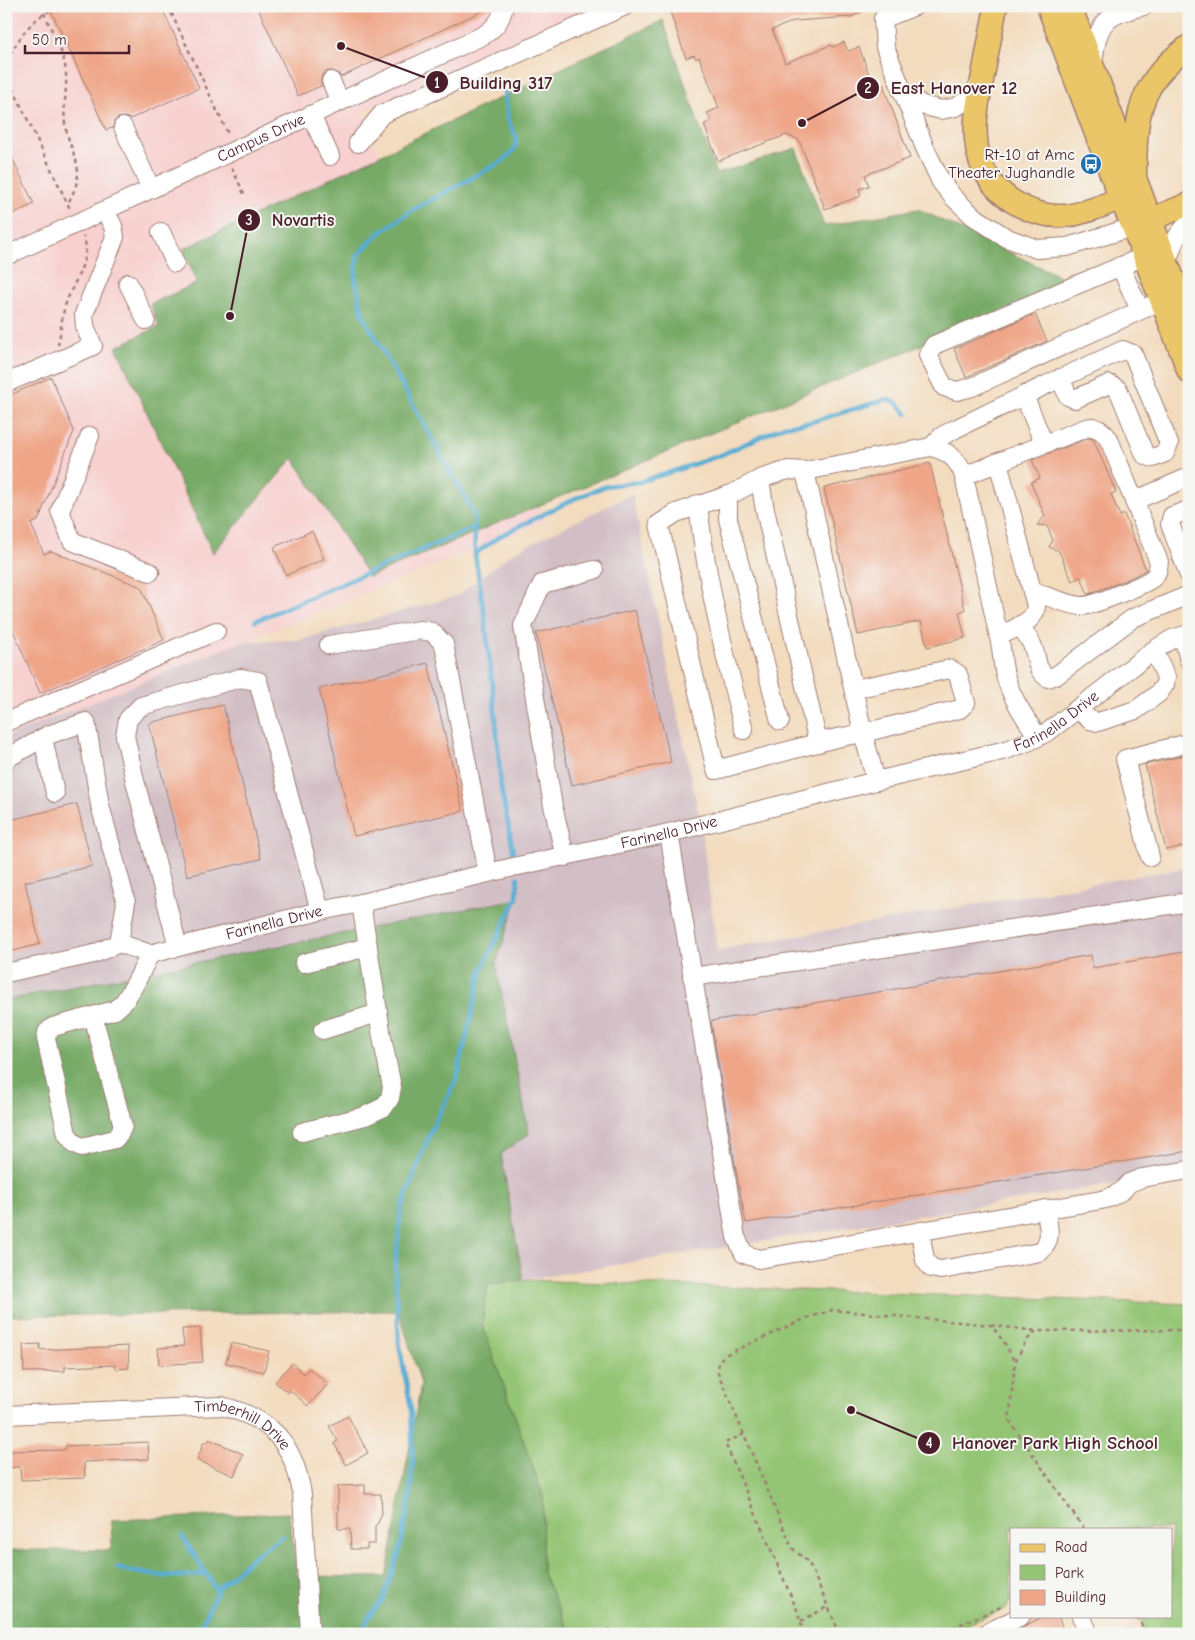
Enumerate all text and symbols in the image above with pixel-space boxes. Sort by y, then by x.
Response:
scale bar [25,22,129,54]
text: 50 m [32,31,67,49]
callout: Building 317 [425,66,562,99]
callout: East Hanover 12 [856,71,1027,104]
text: Building 317 [460,73,552,94]
text: 1 [434,74,440,92]
text: East Hanover 12 [891,78,1017,99]
text: 2 [864,79,872,97]
street label: Campus Drive [214,110,308,166]
place label: Rt-10 at Amc Theater Jughandle [948,146,1075,182]
bus stop icon: Rt-10 at Amc Theater Jughandle [1079,152,1103,176]
callout: Novartis [237,204,344,237]
text: Novartis [272,210,335,231]
text: 3 [245,211,253,229]
street label: Farinella Drive [1011,687,1102,755]
street label: Farinella Drive [619,812,719,852]
street label: Farinella Drive [224,902,324,943]
street label: Timberhill Drive [194,1397,294,1453]
callout: Hanover Park High School [917,1426,1168,1459]
text: Hanover Park High School [952,1433,1158,1454]
text: 4 [925,1434,933,1452]
legend [1010,1528,1172,1618]
text: Road [1055,1538,1087,1556]
text: Park [1055,1564,1084,1582]
text: Building [1055,1588,1106,1606]

